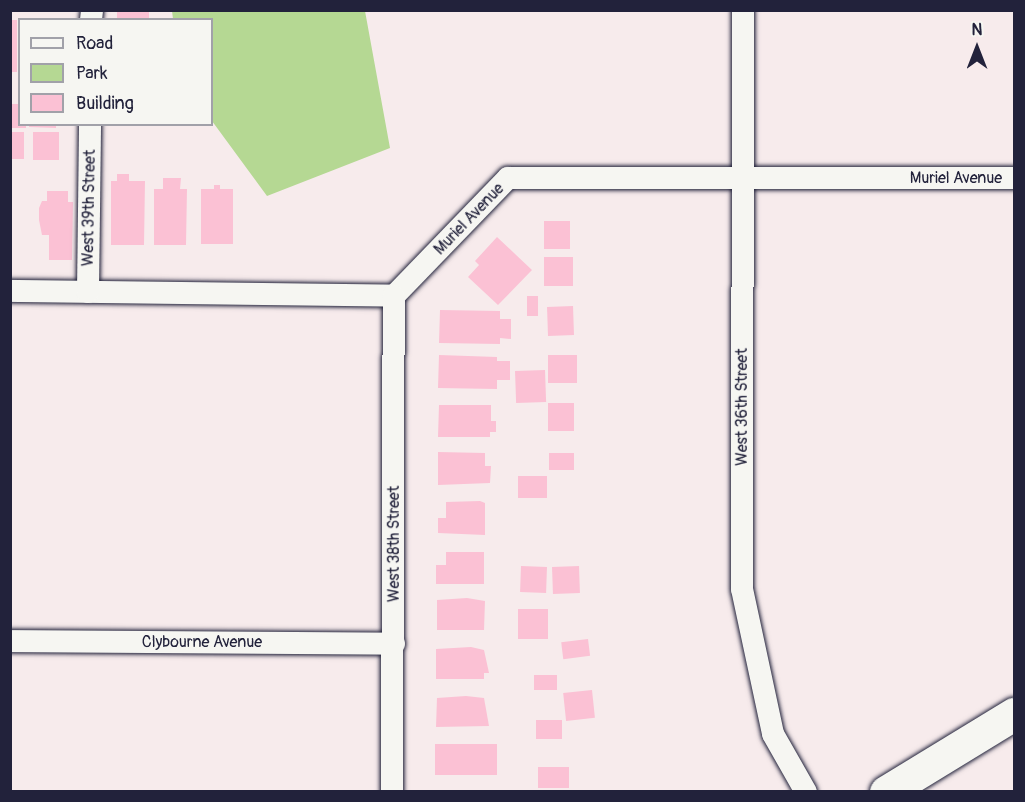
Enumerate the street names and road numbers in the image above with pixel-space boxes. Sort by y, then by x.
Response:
street label: West 39th Street [78,150,100,266]
street label: Muriel Avenue [910,168,1002,188]
street label: Muriel Avenue [430,179,508,259]
street label: West 36th Street [732,348,752,466]
street label: West 38th Street [384,486,404,602]
street label: Clybourne Avenue [142,632,262,652]

